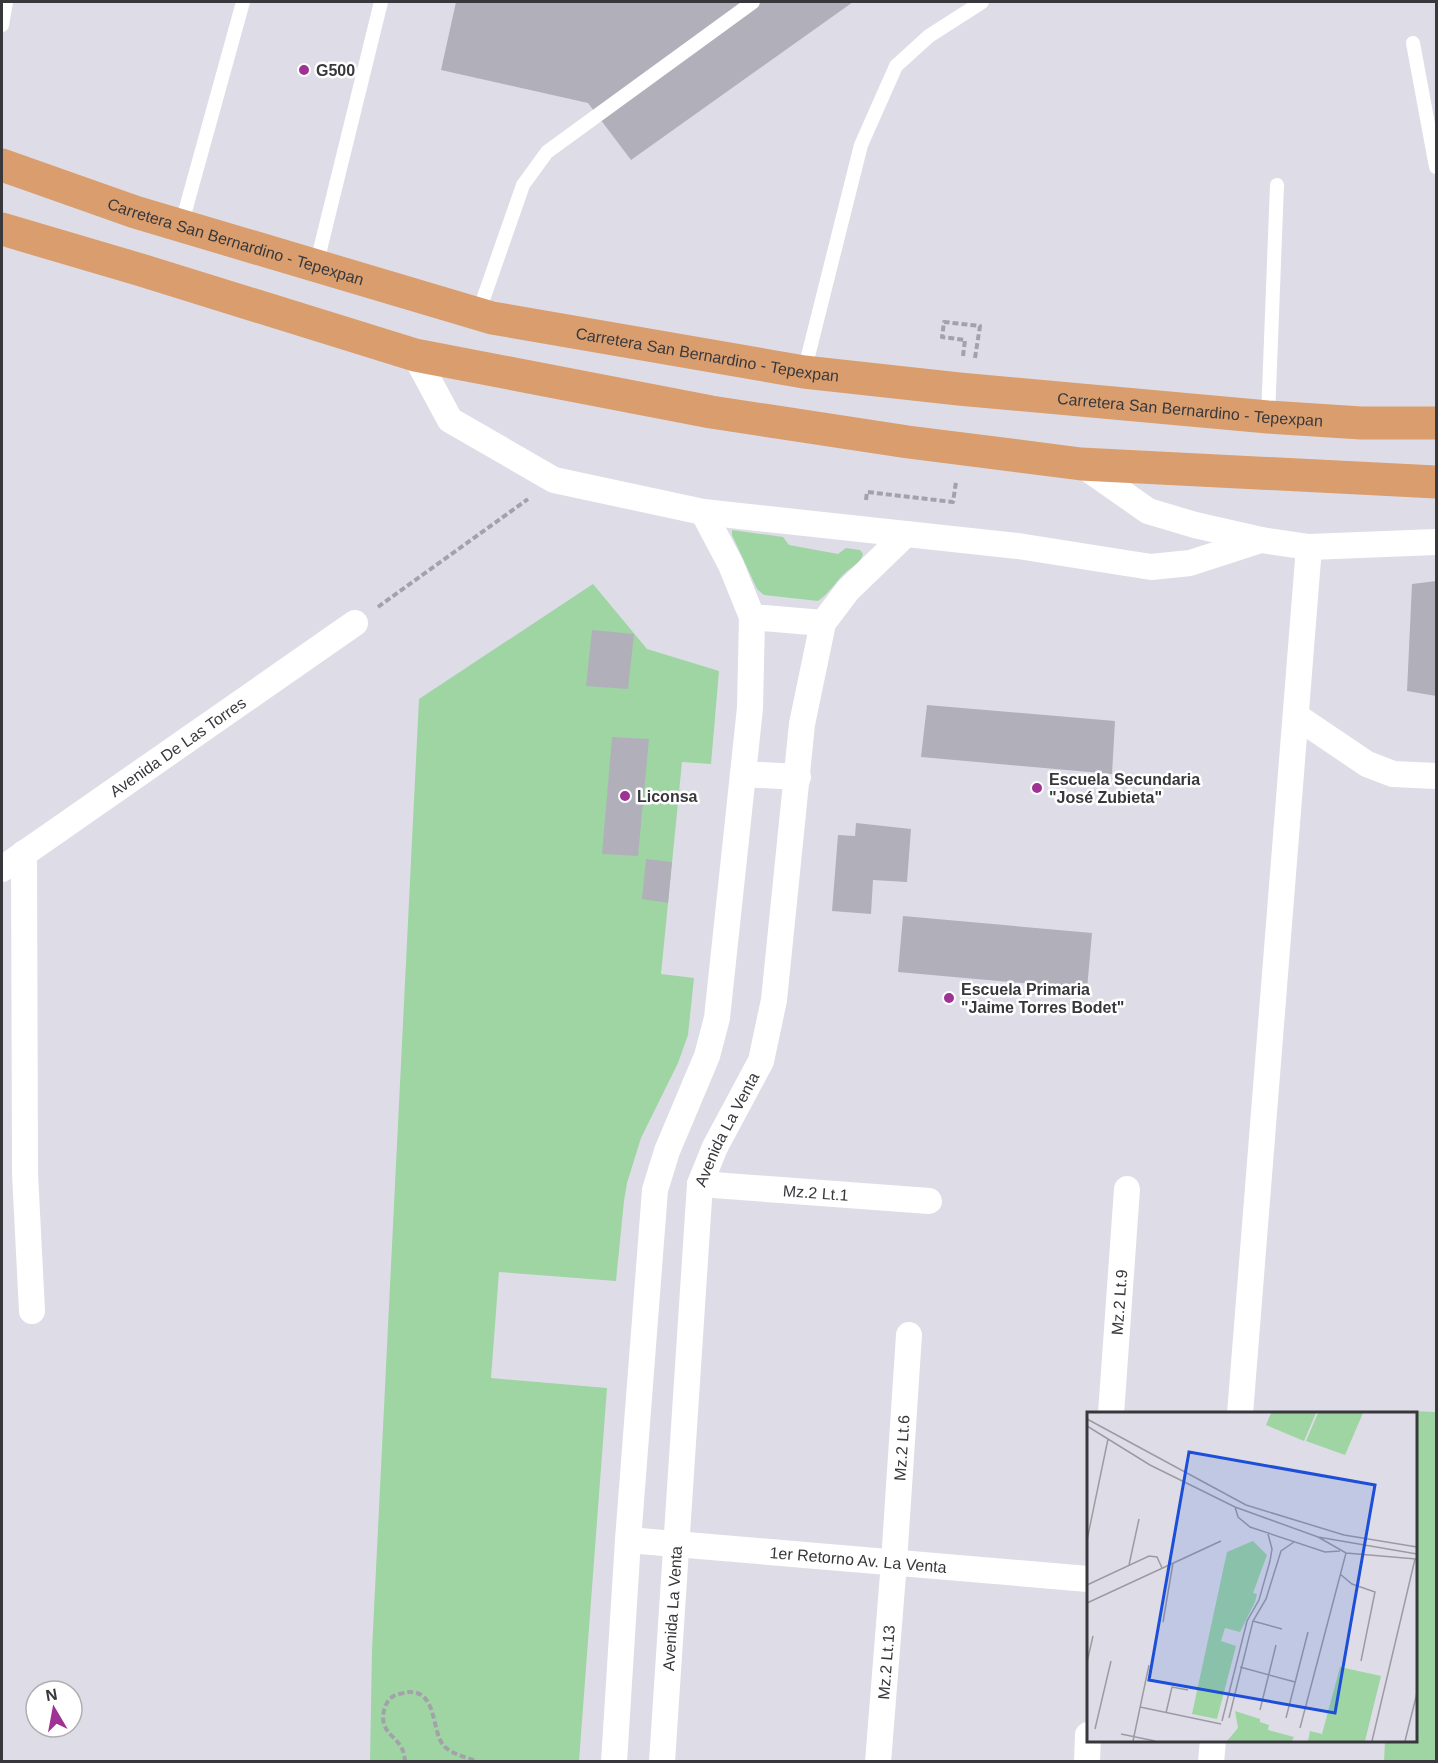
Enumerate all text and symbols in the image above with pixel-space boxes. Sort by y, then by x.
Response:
place label: G500 [316,62,355,79]
marker: G500 [297,63,311,77]
street label: Carretera San Bernardino - Tepexpan [105,195,366,288]
street label: Carretera San Bernardino - Tepexpan [574,325,840,385]
street label: Carretera San Bernardino - Tepexpan [1056,390,1323,430]
street label: Avenida De Las Torres [107,694,249,800]
place label: Escuela Secundaria "José Zubieta" [1049,771,1200,806]
marker: Escuela Secundaria "José Zubieta" [1030,781,1044,795]
place label: Liconsa [637,788,698,805]
marker: Liconsa [618,789,632,803]
place label: Escuela Primaria "Jaime Torres Bodet" [961,981,1124,1016]
marker: Escuela Primaria "Jaime Torres Bodet" [942,991,956,1005]
street label: Avenida La Venta [692,1070,762,1189]
street label: Mz.2 Lt.1 [782,1182,849,1204]
street label: Mz.2 Lt.9 [1109,1269,1130,1336]
inset map [1087,1412,1417,1742]
street label: Mz.2 Lt.6 [891,1414,913,1481]
street label: 1er Retorno Av. La Venta [769,1544,947,1576]
street label: Avenida La Venta [660,1545,685,1671]
street label: Mz.2 Lt.13 [875,1624,898,1700]
north arrow [24,1679,84,1739]
text: N [44,1685,59,1704]

